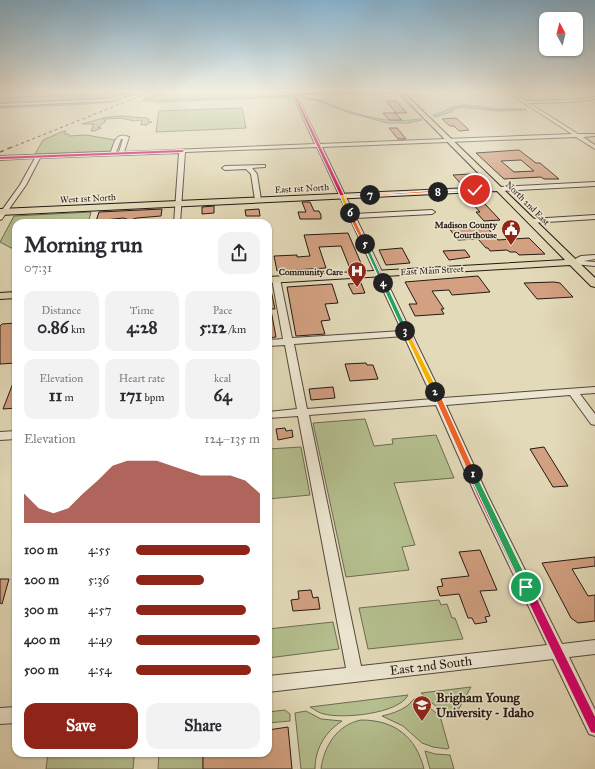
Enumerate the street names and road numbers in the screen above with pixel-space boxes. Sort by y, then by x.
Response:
street label: North 2nd East [504,179,553,228]
street label: East 1st North [275,181,329,195]
street label: West 1st North [60,191,116,205]
street label: East Main Street [400,263,465,277]
street label: East 2nd South [389,653,474,679]

